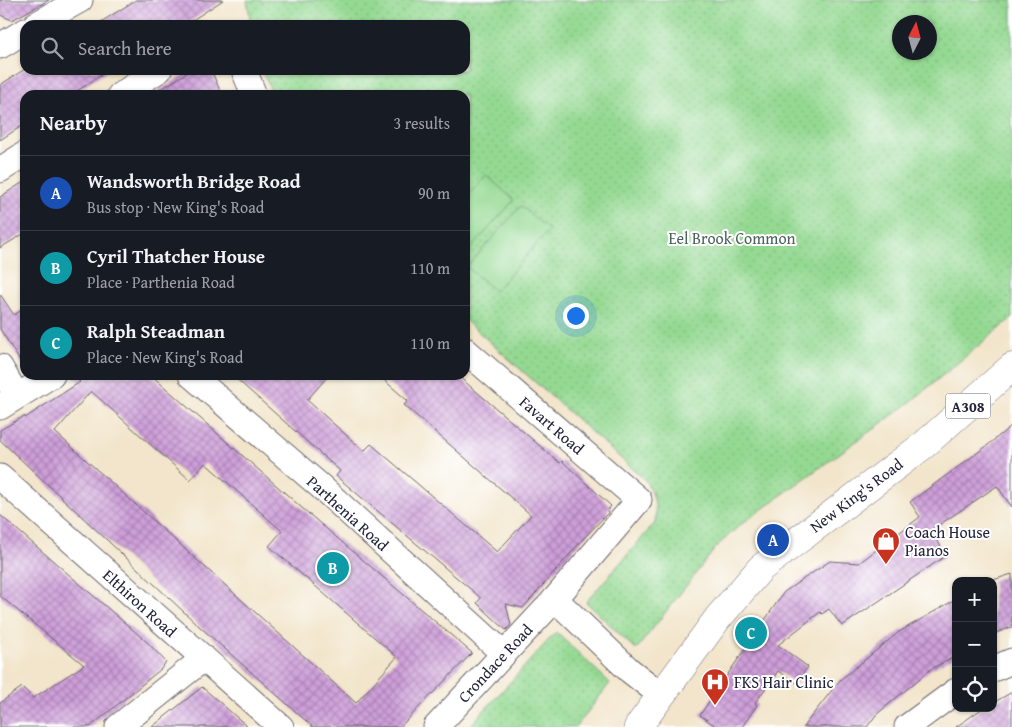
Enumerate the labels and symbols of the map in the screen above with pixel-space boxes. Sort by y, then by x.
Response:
north arrow [892,15,937,60]
park label: Eel Brook Common [668,226,796,250]
your location [563,303,589,329]
street label: Favart Road [514,390,590,460]
road number: A308 [946,394,990,418]
street label: New King's Road [804,452,908,538]
street label: Parthenia Road [302,470,395,557]
place label: Coach House Pianos [905,520,990,562]
pin: A [757,521,789,559]
shop icon: Coach House Pianos [871,526,901,565]
pin: B [317,549,349,587]
street label: Elthiron Road [98,563,183,643]
pin: C [735,614,767,652]
street label: Crondace Road [452,618,538,708]
hospital icon: FKS Hair Clinic [700,667,730,706]
place label: FKS Hair Clinic [734,670,834,694]

